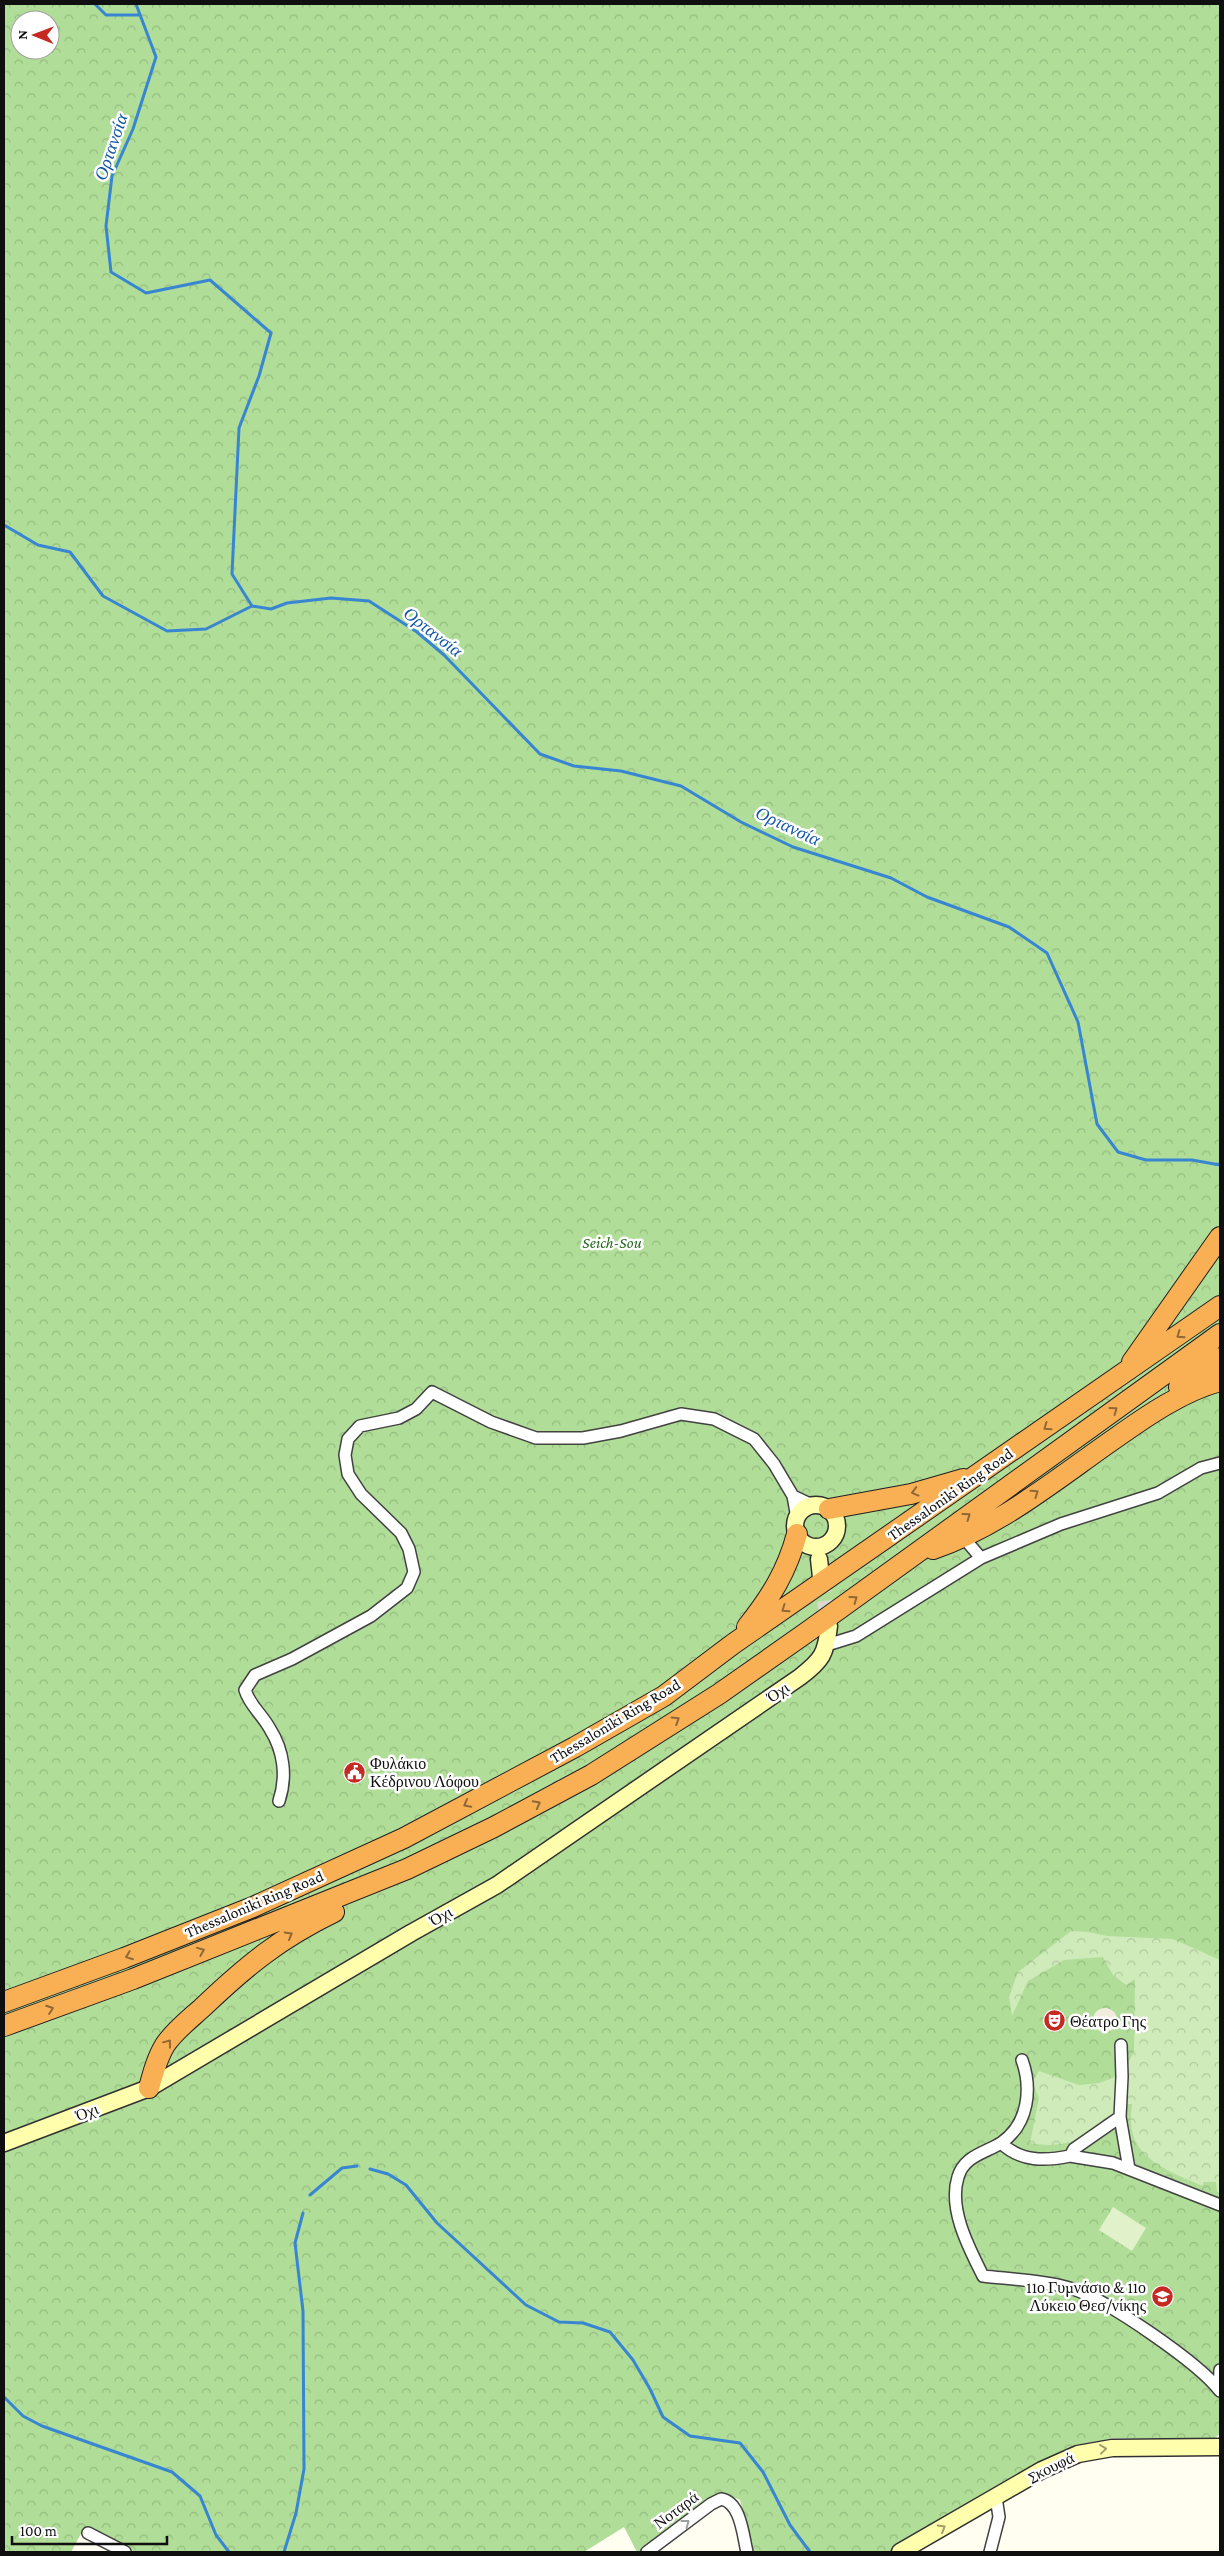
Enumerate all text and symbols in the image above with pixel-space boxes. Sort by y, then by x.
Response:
north arrow [10,10,60,60]
text: N [14,29,30,40]
water label: Ορτανσία [90,111,132,183]
water label: Ορτανσία [400,603,467,661]
water label: Ορτανσία [753,802,824,850]
park label: Seich-Sou [582,1234,642,1251]
one-way arrow [1177,1328,1186,1338]
one-way arrow [1108,1408,1117,1416]
one-way arrow [1043,1421,1052,1431]
street label: Thessaloniki Ring Road [884,1444,1017,1544]
one-way arrow [912,1487,920,1497]
one-way arrow [1029,1490,1039,1499]
one-way arrow [962,1512,971,1522]
one-way arrow [848,1596,858,1605]
one-way arrow [781,1603,791,1612]
street label: Thessaloniki Ring Road [547,1675,684,1767]
street label: Όχι [763,1678,793,1707]
one-way arrow [671,1717,680,1726]
place label: Φυλάκιο Κέδρινου Λόφου [370,1755,479,1791]
public building icon: Φυλάκιο Κέδρινου Λόφου [342,1760,366,1784]
one-way arrow [463,1798,472,1808]
one-way arrow [532,1800,541,1810]
street label: Thessaloniki Ring Road [182,1867,327,1942]
street label: Όχι [426,1903,456,1930]
one-way arrow [283,1932,292,1942]
one-way arrow [196,1947,205,1958]
one-way arrow [125,1950,134,1960]
one-way arrow [45,2005,53,2015]
theatre icon: Θέατρο Γης [1042,2009,1066,2033]
place label: Θέατρο Γης [1070,2013,1147,2031]
one-way arrow [162,2039,171,2049]
street label: Όχι [72,2100,102,2125]
place label: 11ο Γυμνάσιο & 11ο Λύκειο Θεσ/νίκης [1026,2279,1147,2315]
school or university icon: 11ο Γυμνάσιο & 11ο Λύκειο Θεσ/νίκης [1150,2284,1174,2308]
one-way arrow [1099,2444,1107,2455]
street label: Σκουφά [1025,2448,1078,2486]
street label: Νοταρά [651,2488,702,2533]
scale bar [12,2514,168,2546]
one-way arrow [680,2521,689,2529]
text: 100 m [20,2523,57,2539]
one-way arrow [937,2524,946,2534]

